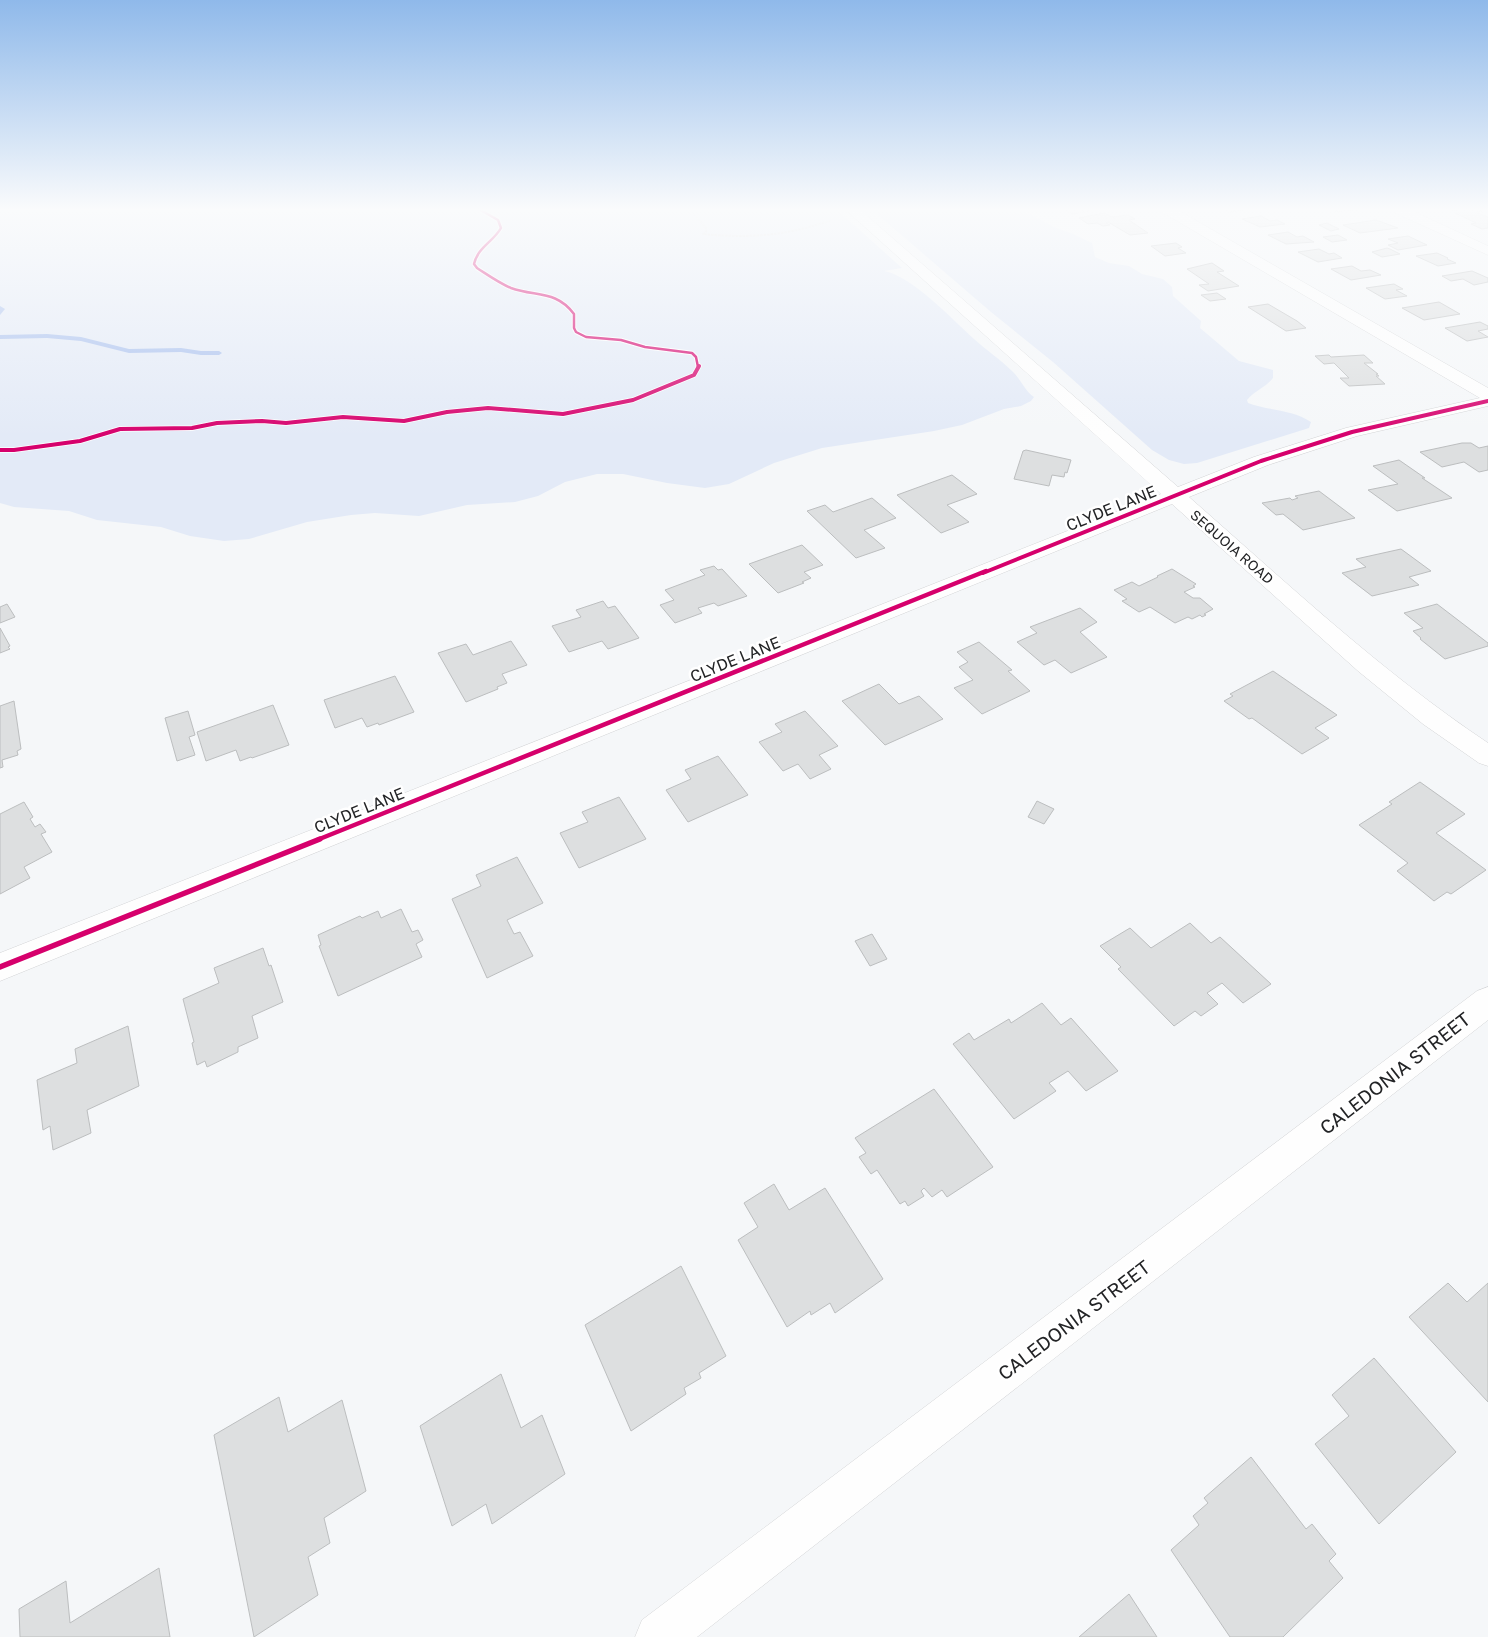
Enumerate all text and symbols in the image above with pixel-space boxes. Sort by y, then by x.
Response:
street label: CLYDE LANE [1063,481,1159,535]
street label: SEQUOIA ROAD [1187,506,1277,587]
street label: CLYDE LANE [687,632,783,686]
street label: CLYDE LANE [311,783,407,837]
street label: CALEDONIA STREET [1315,1007,1475,1139]
street label: CALEDONIA STREET [993,1255,1155,1384]

